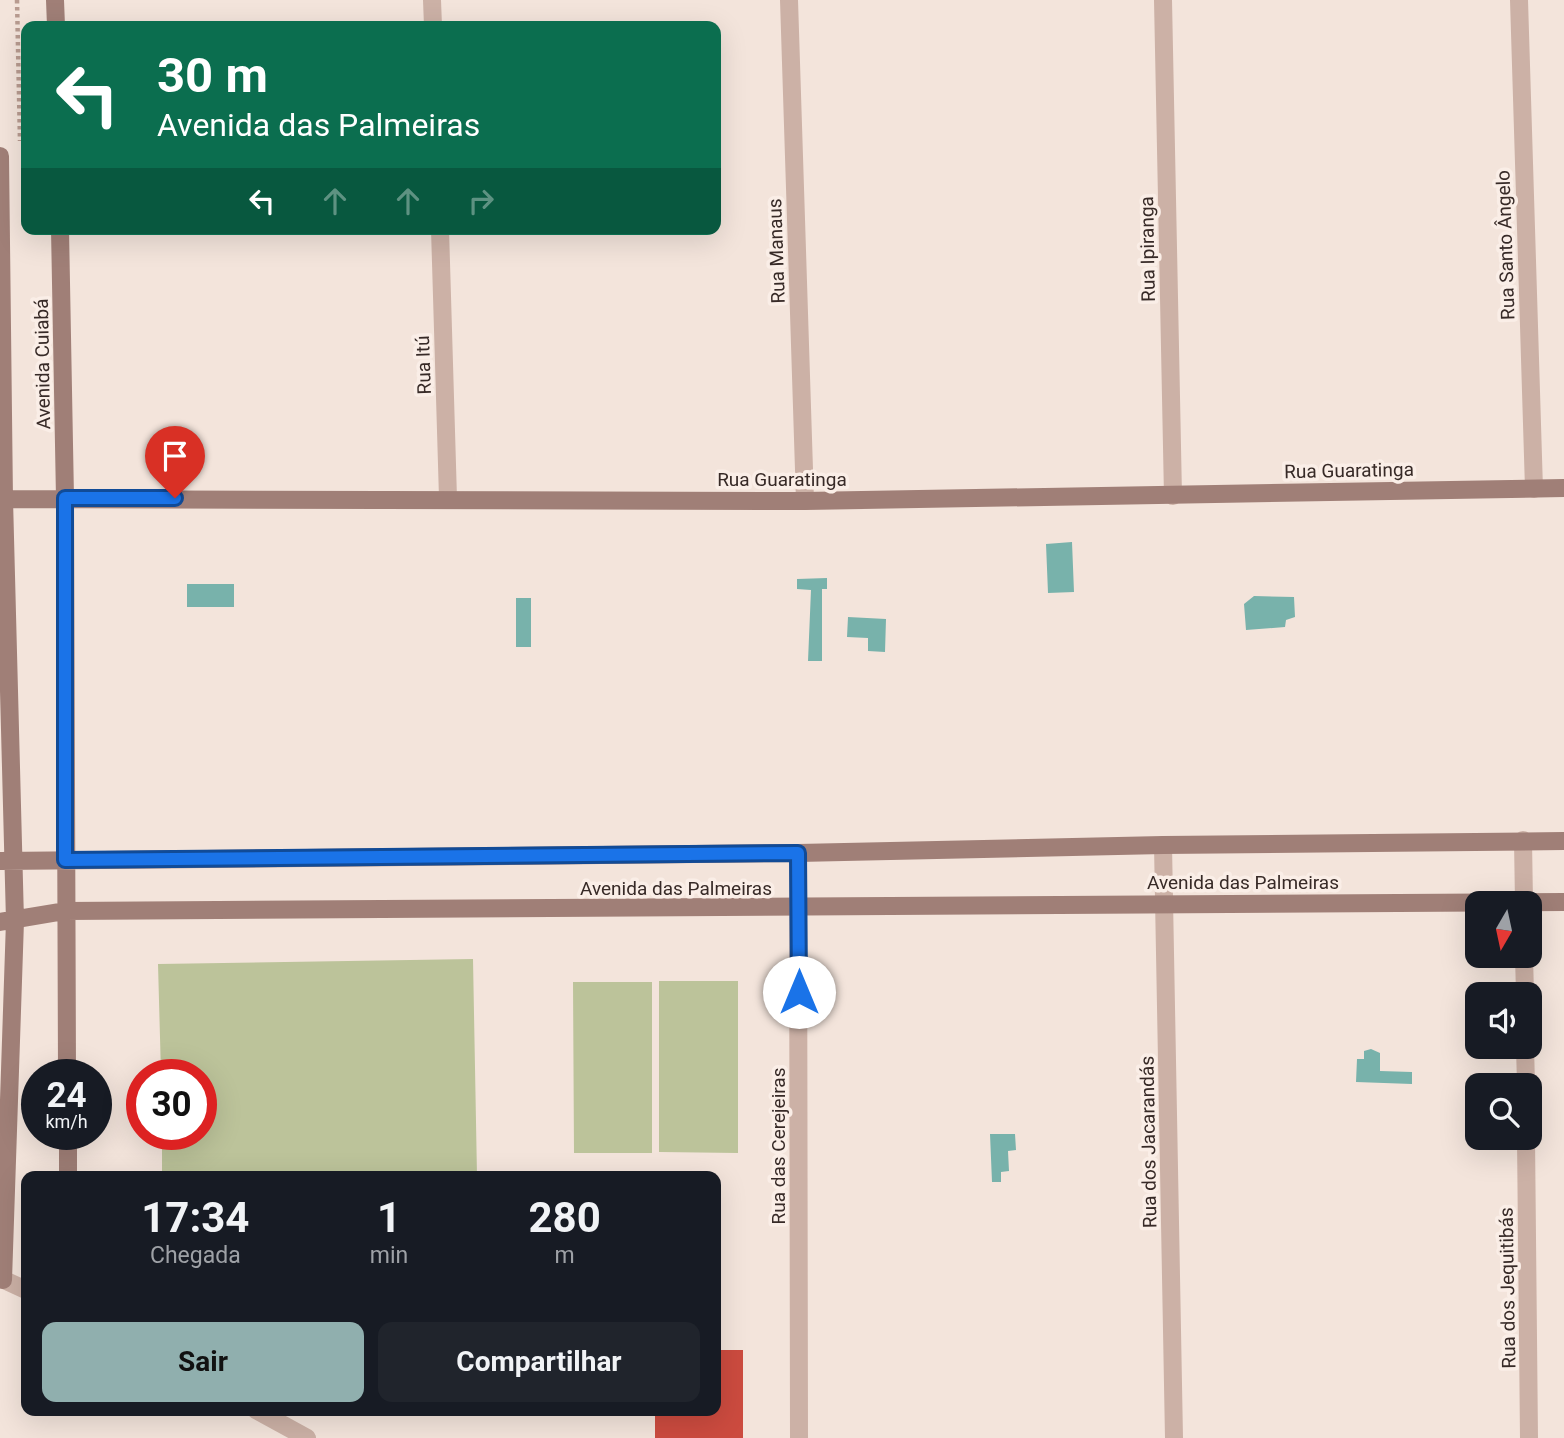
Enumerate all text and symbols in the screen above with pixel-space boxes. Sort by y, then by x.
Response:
text: 30 m [157,47,268,104]
icon: left [42,49,133,140]
text: Avenida das Palmeiras [157,106,480,144]
street label: Rua Santo Ângelo [1491,170,1520,320]
icon: left [243,182,281,220]
icon: ahead [316,182,354,220]
icon: ahead [389,182,427,220]
icon: right [462,182,500,220]
street label: Rua Ipiranga [1135,196,1160,302]
street label: Rua Manaus [763,198,790,304]
street label: Avenida Cuiabá [30,298,55,430]
street label: Rua Itú [411,335,436,395]
pin [145,426,205,498]
icon: arrive [156,437,194,475]
street label: Rua Guaratinga [1284,458,1414,483]
street label: Rua Guaratinga [717,468,847,491]
street label: Avenida das Palmeiras [1147,871,1339,894]
street label: Avenida das Palmeiras [580,877,772,900]
north arrow [1465,891,1542,968]
map controls [1465,891,1542,1150]
position arrow [762,955,836,1029]
button: sound [1465,982,1542,1059]
street label: Rua dos Jacarandás [1135,1056,1162,1228]
speed limit sign: 30 [126,1059,217,1150]
street label: Rua das Cerejeiras [767,1067,790,1225]
button: search [1465,1073,1542,1150]
text: 24 [46,1075,87,1116]
text: km/h [45,1111,88,1132]
text: 17:34 [141,1193,249,1242]
text: 1 [377,1193,401,1242]
text: 280 [528,1193,601,1242]
street label: Rua dos Jequitibás [1495,1207,1520,1369]
text: Chegada [150,1242,241,1269]
text: min [370,1242,408,1269]
text: m [555,1242,575,1269]
button: Sair [42,1322,364,1402]
button: Compartilhar [378,1322,700,1402]

